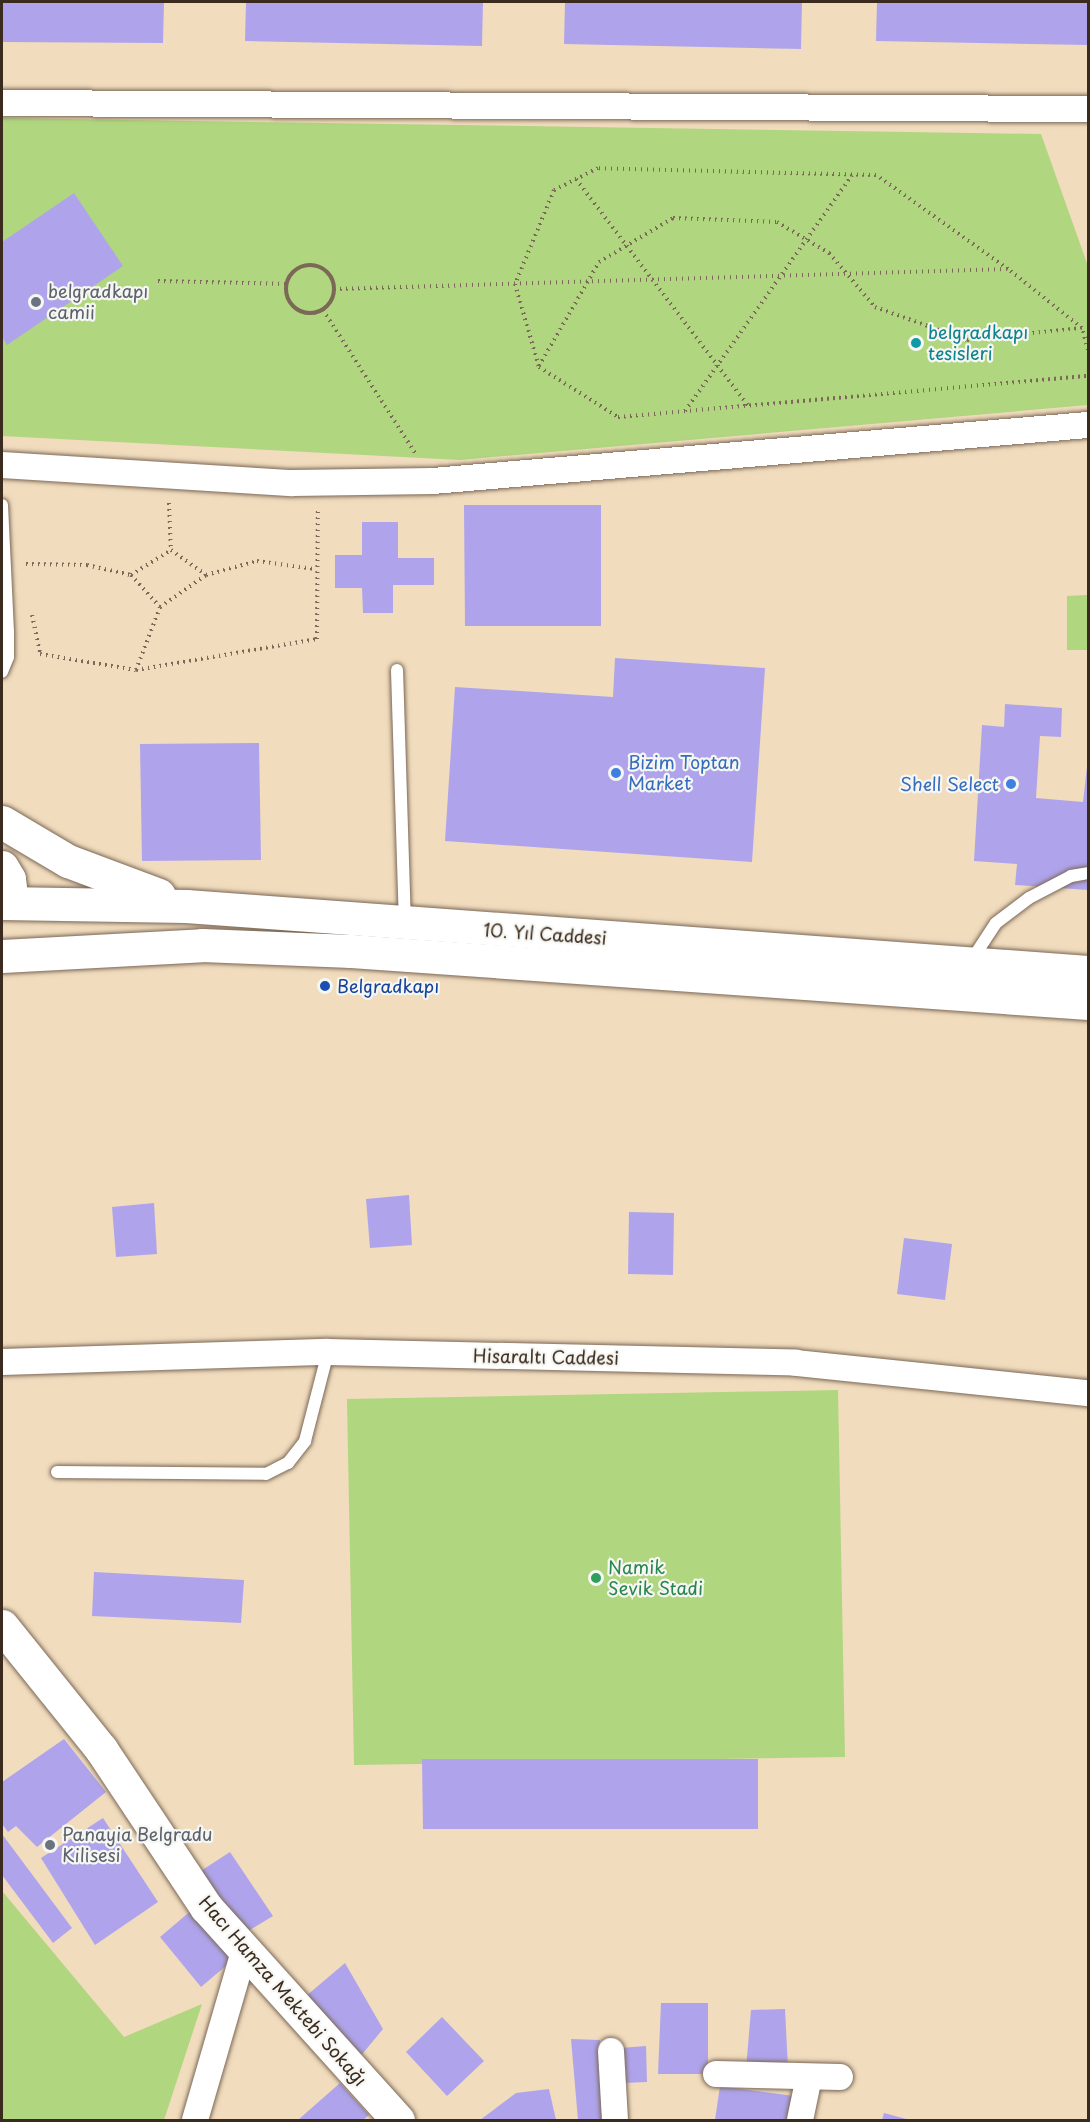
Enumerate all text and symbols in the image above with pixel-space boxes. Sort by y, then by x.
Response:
place label: belgradkapı camii [48,281,148,324]
marker: belgradkapı camii [29,295,43,309]
place label: belgradkapı tesisleri [928,322,1028,364]
marker: belgradkapı tesisleri [909,336,923,350]
place label: Bizim Toptan Market [628,752,741,795]
marker: Bizim Toptan Market [609,766,623,780]
place label: Shell Select [898,773,999,795]
marker: Shell Select [1004,777,1018,791]
street label: 10. Yıl Caddesi [482,919,608,949]
place label: Belgradkapı [337,975,439,997]
marker: Belgradkapı [318,979,332,993]
street label: Hisaraltı Caddesi [472,1345,620,1369]
place label: Namik Sevik Stadi [608,1557,704,1600]
marker: Namik Sevik Stadi [589,1571,603,1585]
place label: Panayia Belgradu Kilisesi [62,1824,214,1866]
marker: Panayia Belgradu Kilisesi [43,1838,57,1852]
street label: Hacı Hamza Mektebi Sokağı [195,1892,371,2090]

